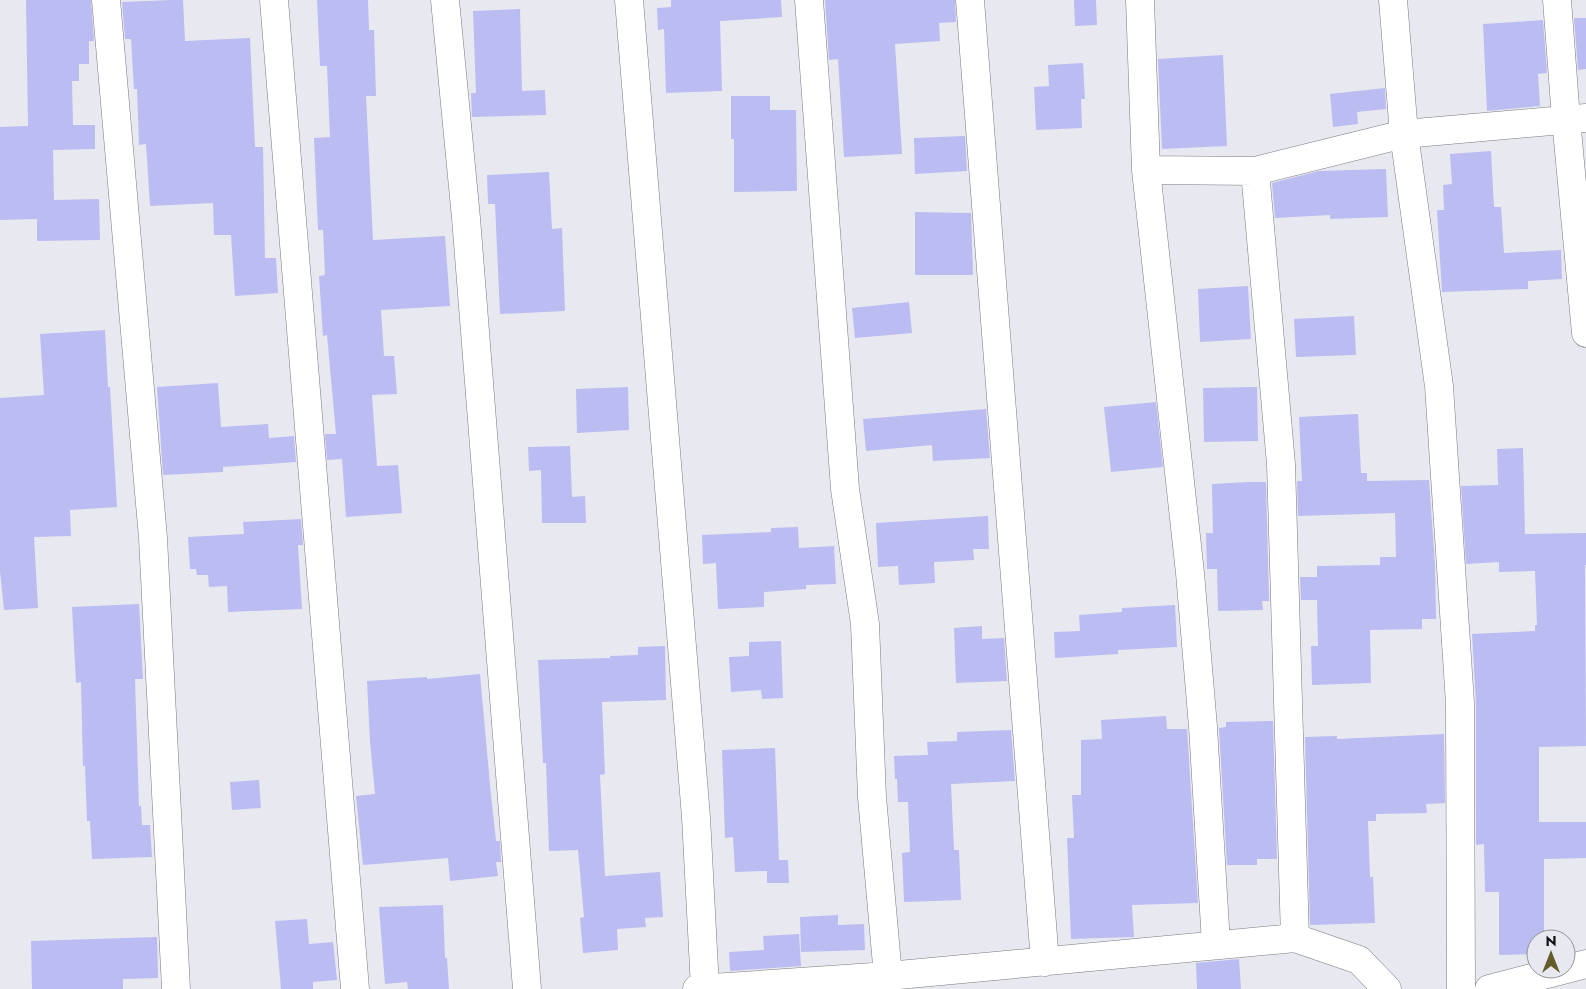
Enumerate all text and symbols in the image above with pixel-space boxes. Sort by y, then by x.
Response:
north arrow [1526,929,1576,979]
text: N [1545,931,1557,951]

